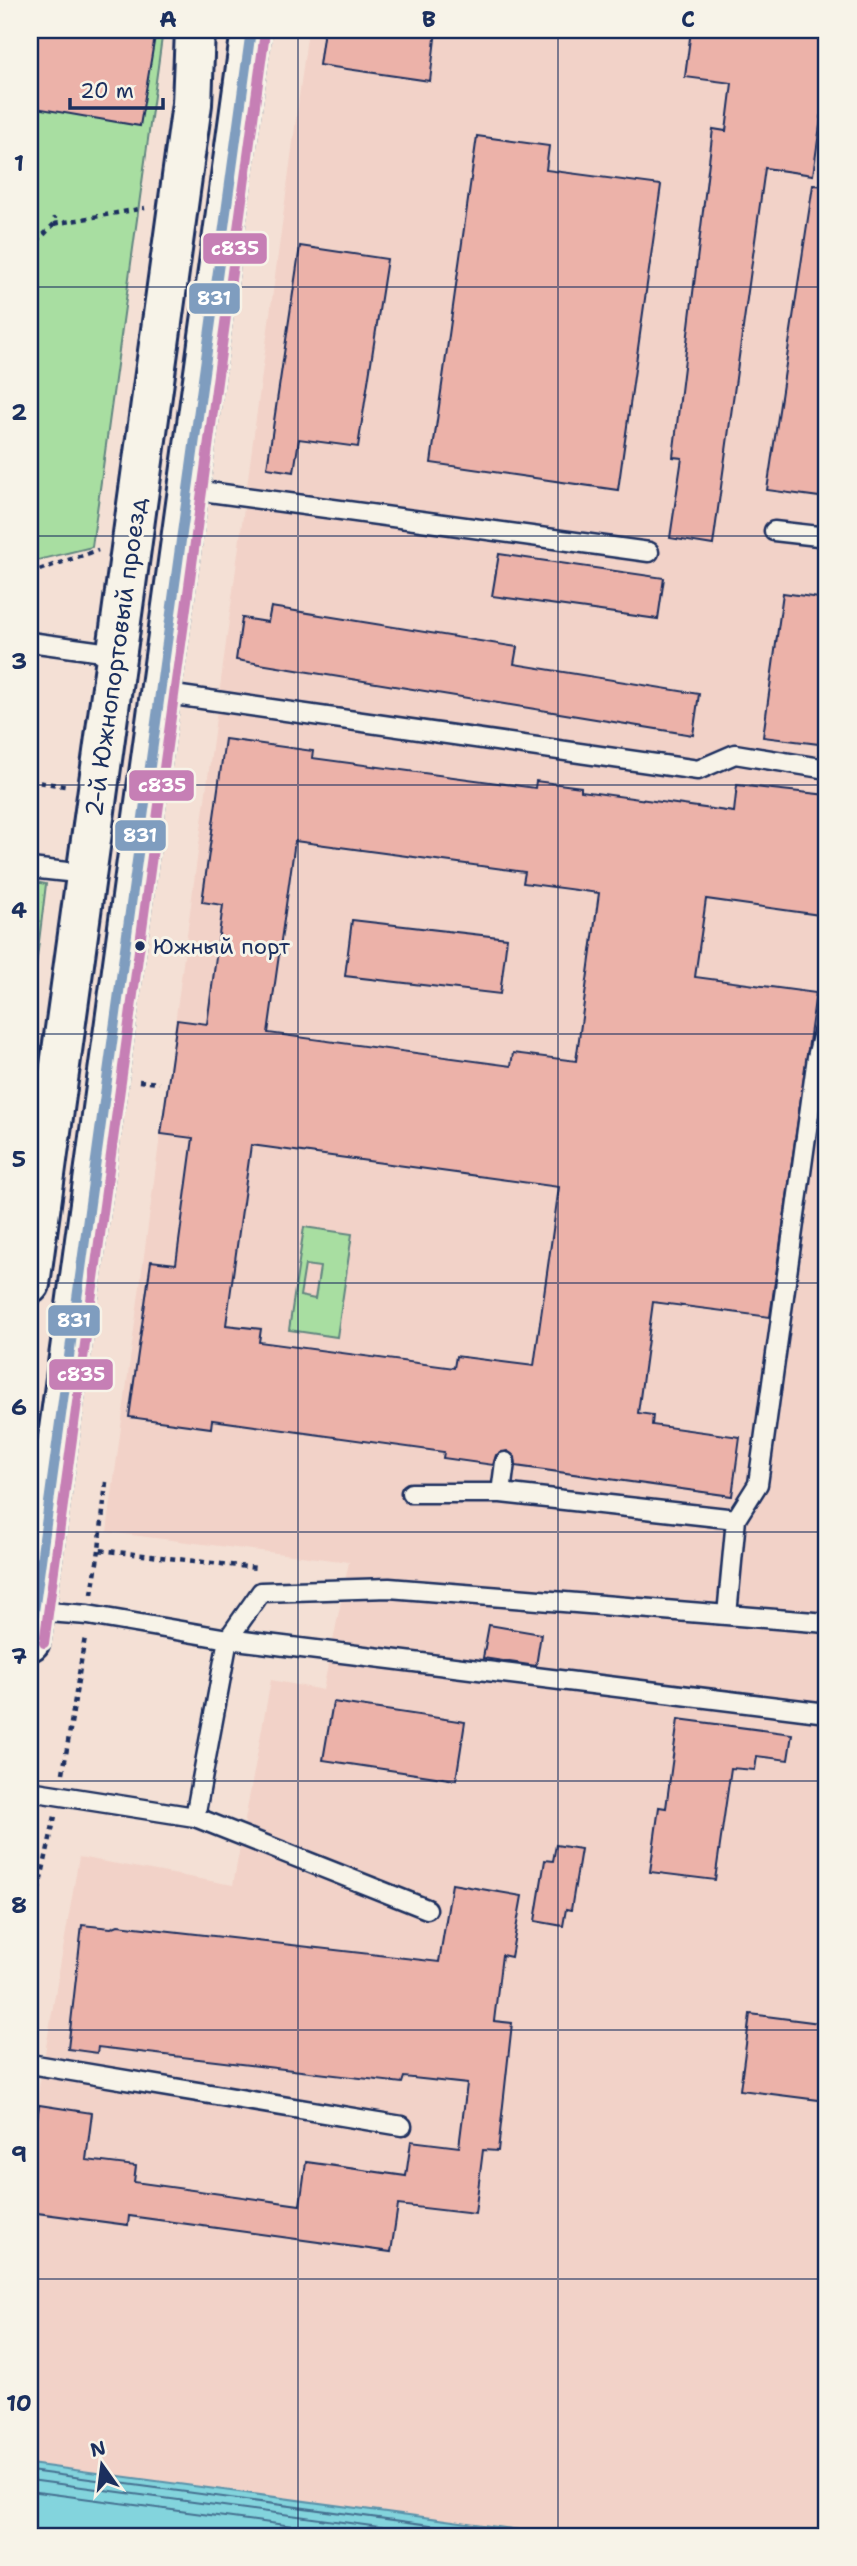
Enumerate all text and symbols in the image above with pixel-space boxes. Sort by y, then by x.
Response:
text: A [159,4,177,34]
text: B [422,4,436,34]
text: C [681,4,695,34]
scale bar [70,66,163,110]
text: 20 m [80,77,134,105]
text: 1 [14,148,24,178]
line badge: с835 [202,232,268,265]
text: с835 [211,236,259,261]
line badge: 831 [188,282,241,315]
text: 831 [197,286,231,311]
text: 2 [11,397,27,427]
street label: 2-й Южнопортовый проезд [78,495,154,819]
text: 3 [11,646,27,676]
line badge: с835 [128,769,195,802]
text: с835 [138,773,186,798]
line badge: 831 [114,819,167,852]
text: 831 [123,823,157,848]
text: 4 [11,895,27,925]
place label: Южный порт [153,932,291,961]
marker: Южный порт [133,939,147,953]
text: 5 [12,1144,26,1174]
line badge: 831 [47,1304,101,1337]
text: 831 [57,1308,91,1333]
line badge: с835 [48,1358,114,1391]
text: с835 [57,1362,105,1387]
text: 6 [11,1392,27,1422]
text: 7 [11,1641,27,1671]
text: 8 [11,1890,27,1920]
text: 9 [11,2139,27,2169]
text: 10 [6,2388,32,2418]
north arrow [66,2430,136,2500]
text: N [88,2435,108,2463]

